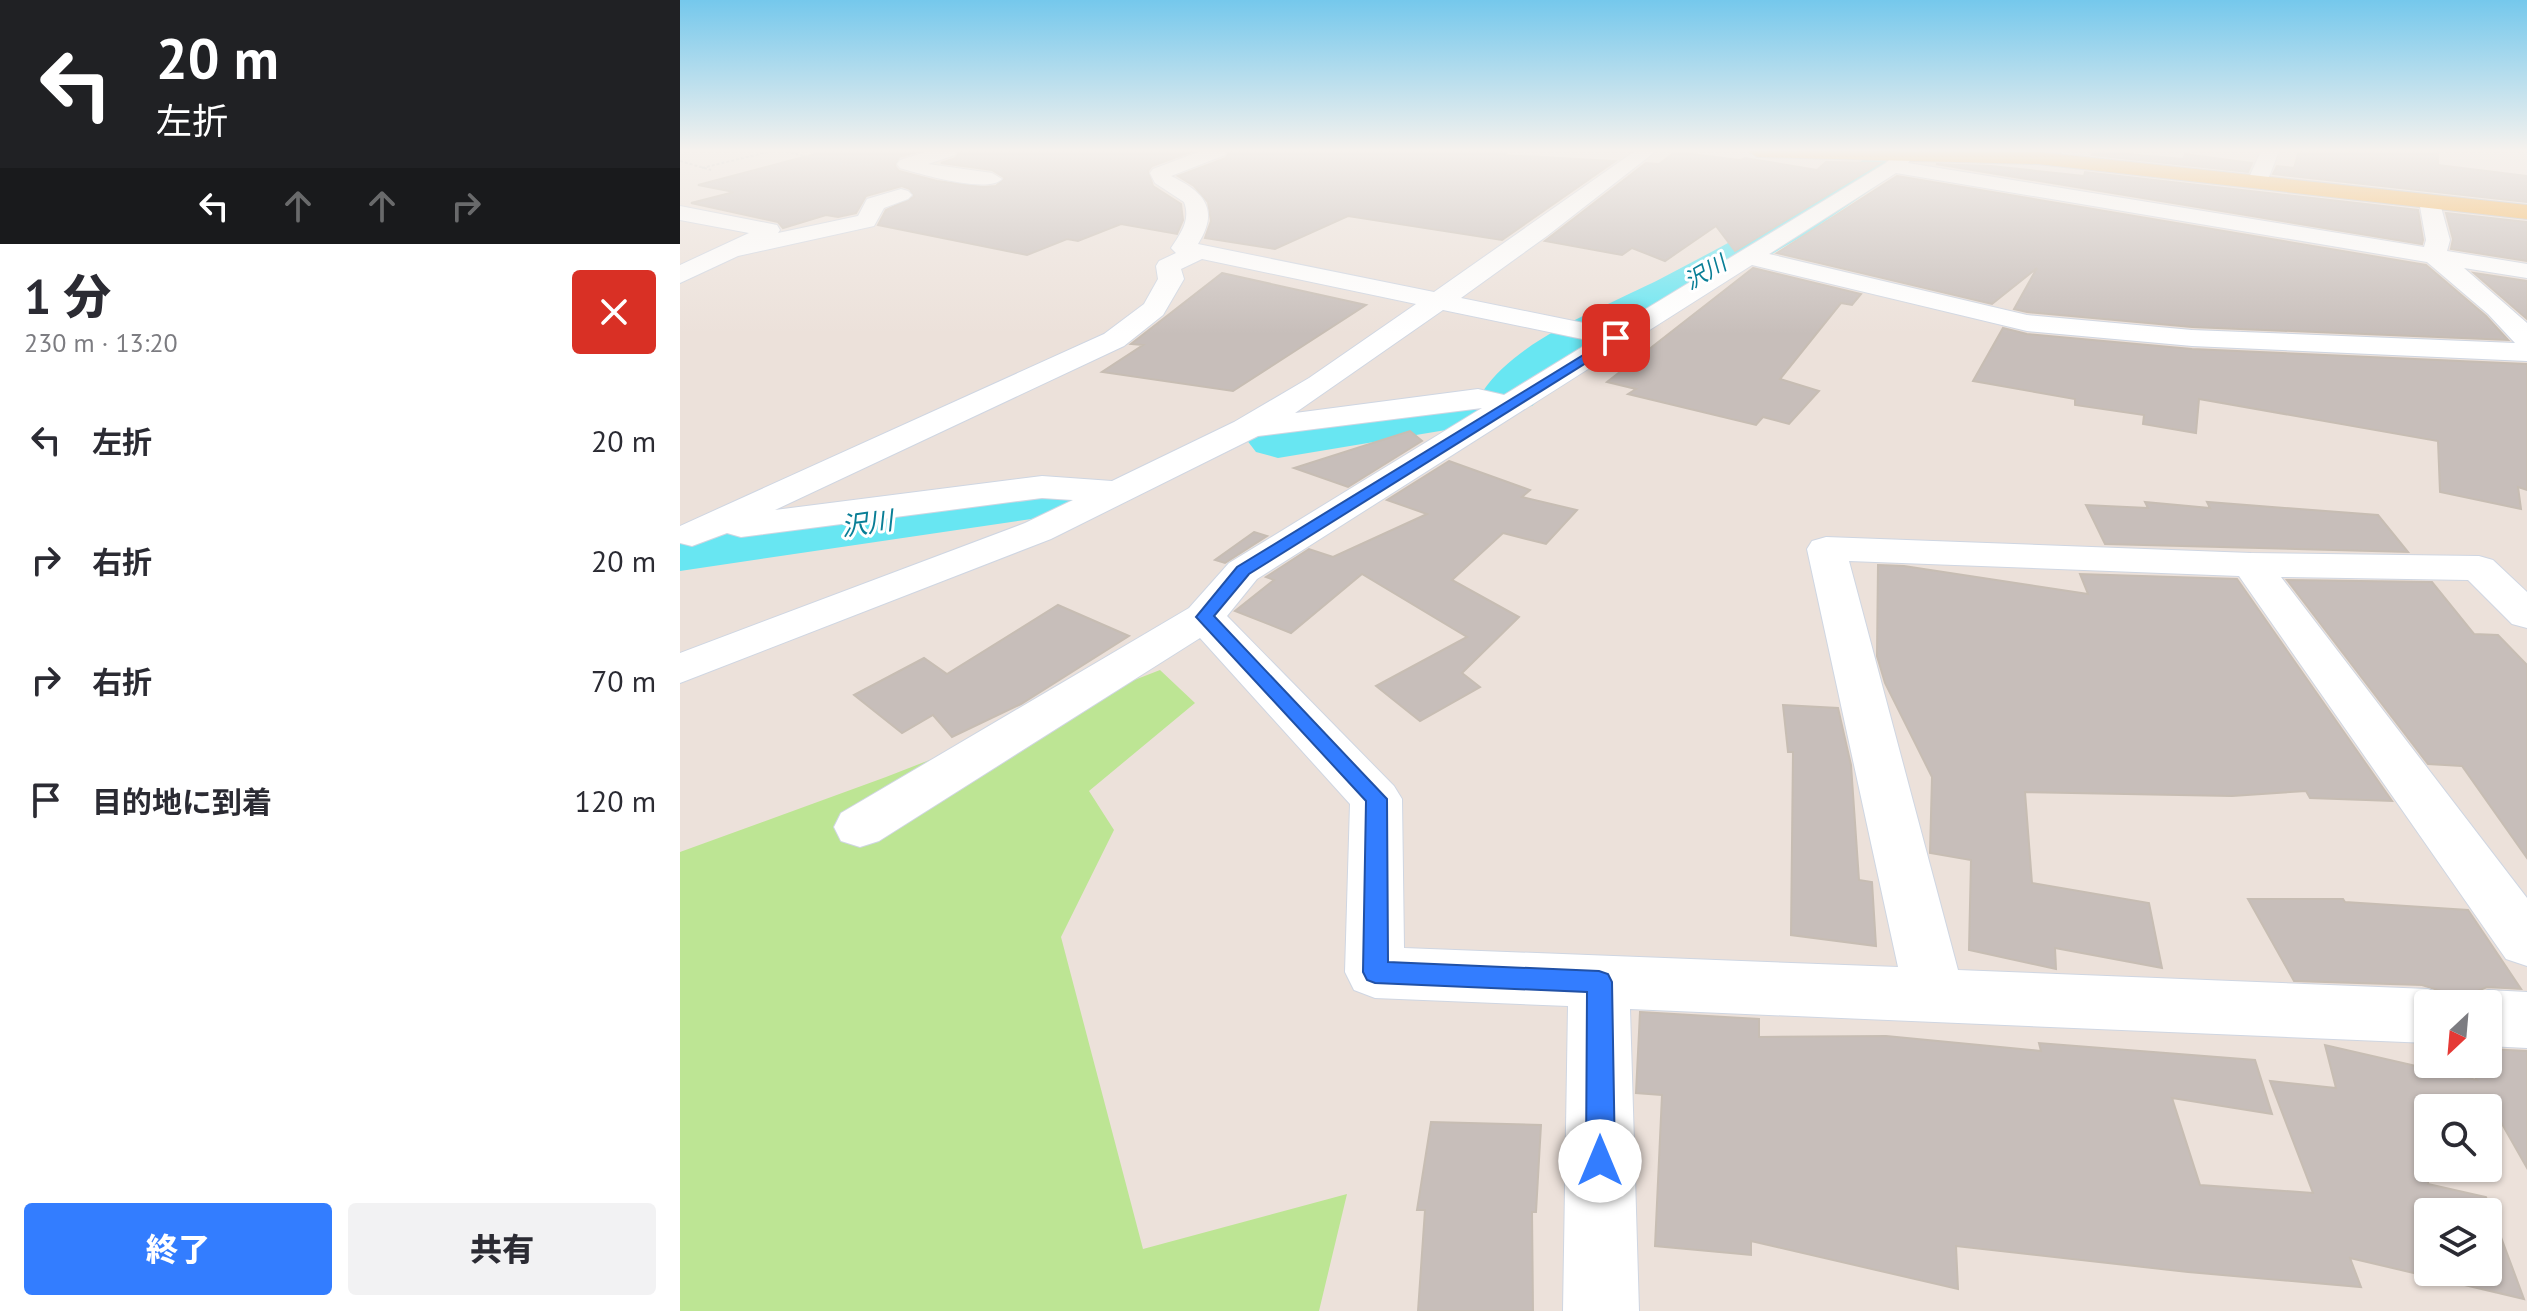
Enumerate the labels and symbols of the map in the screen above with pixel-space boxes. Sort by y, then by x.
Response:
water label: 沢川 [1679,248,1733,295]
pin [1582,304,1650,372]
water label: 沢川 [839,503,898,543]
north arrow [2414,990,2502,1078]
position arrow [1558,1119,1642,1203]

